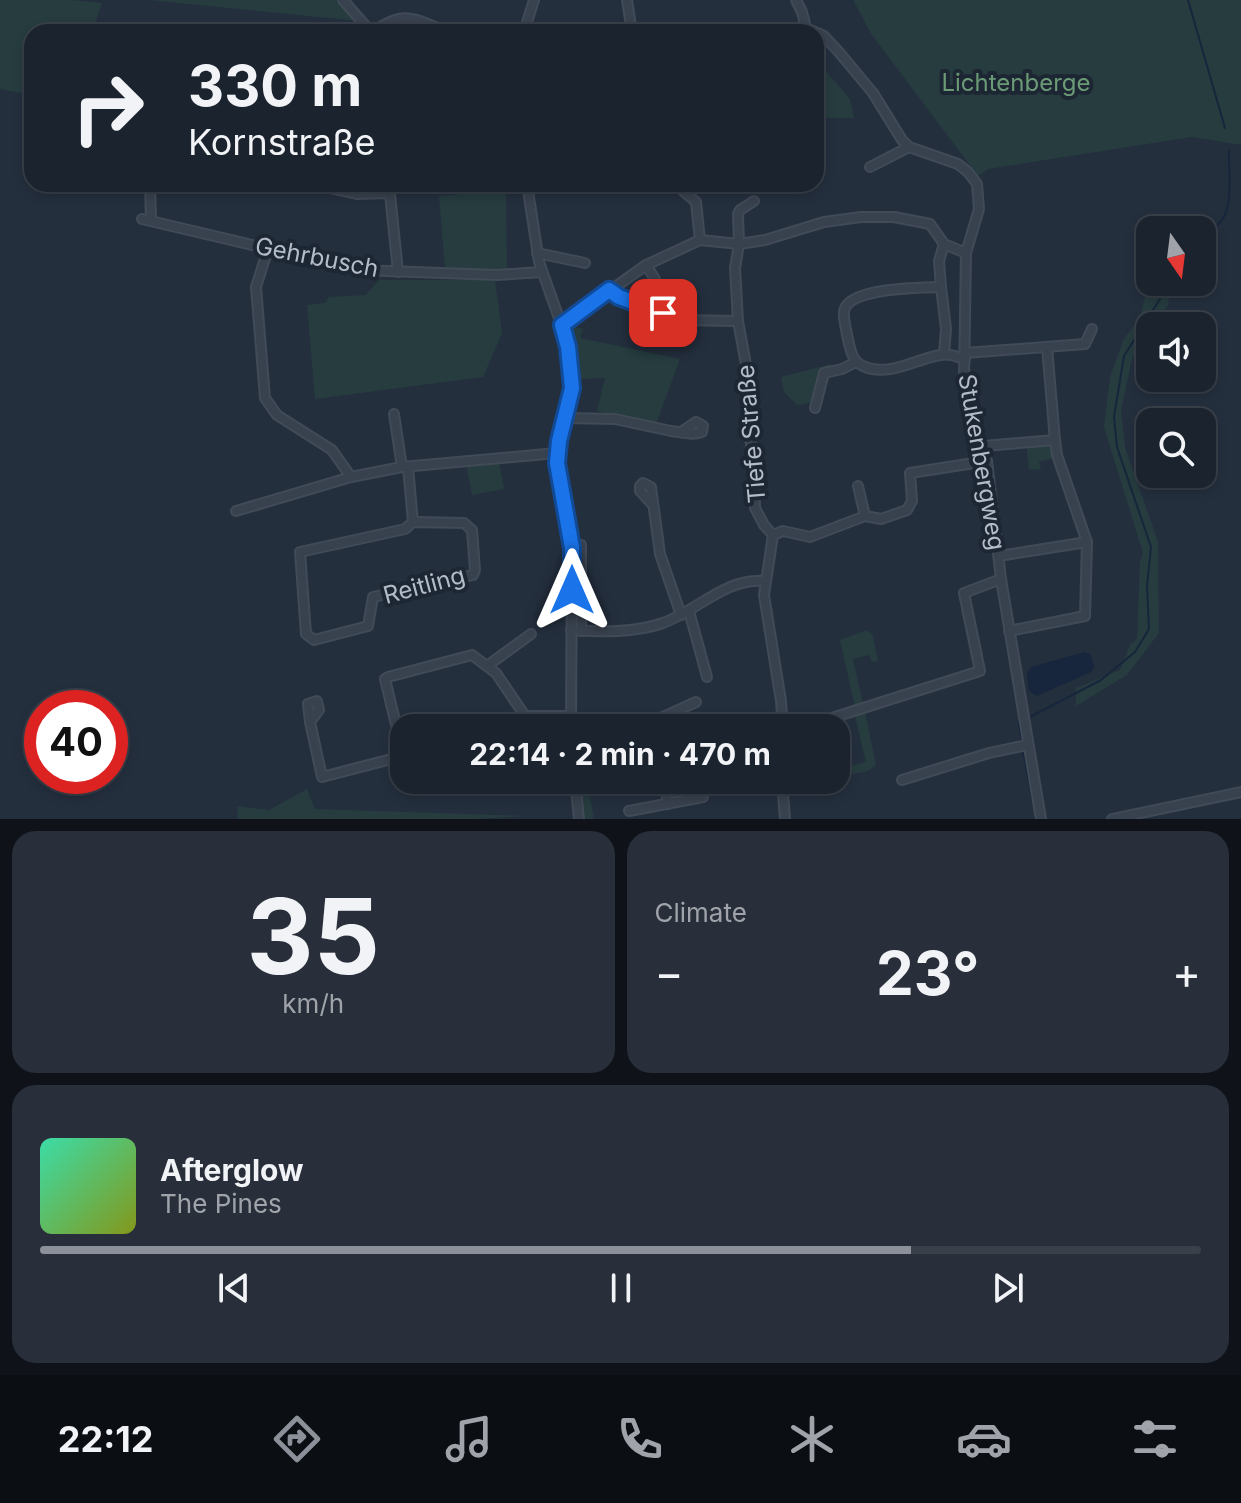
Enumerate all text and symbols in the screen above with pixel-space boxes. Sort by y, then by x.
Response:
text: 330 m [188,52,362,120]
icon: right [56,56,160,160]
park label: Lichtenberge [941,68,1091,97]
text: Kornstraße [188,120,375,164]
north arrow [1136,216,1216,296]
map controls [1136,216,1216,488]
street label: Gehrbusch [253,231,381,283]
pin [629,279,697,347]
icon: arrive [641,291,685,335]
button: sound [1136,312,1216,392]
street label: Tiefe Straße [731,364,771,504]
street label: Stukenbergweg [952,372,1012,552]
button: search [1136,408,1216,488]
position arrow [530,548,614,632]
street label: Reitling [380,560,468,610]
speed limit sign: 40 [24,690,128,794]
text: 22:14 · 2 min · 470 m [469,736,771,772]
text: 35 [246,873,380,999]
text: Climate [655,897,747,928]
text: 23° [876,937,980,1009]
text: − [655,946,684,1000]
text: + [1172,946,1201,1000]
text: km/h [282,988,344,1019]
text: Afterglow [160,1152,304,1188]
text: The Pines [160,1188,282,1219]
icon: previous [212,1266,256,1310]
icon: pause [599,1266,643,1310]
icon: next [986,1266,1030,1310]
icon: directions [269,1411,325,1467]
icon: music [441,1411,497,1467]
icon: phone [612,1411,668,1467]
icon: climate [784,1411,840,1467]
icon: car [956,1411,1012,1467]
icon: filters [1127,1411,1183,1467]
text: 22:12 [58,1417,153,1461]

